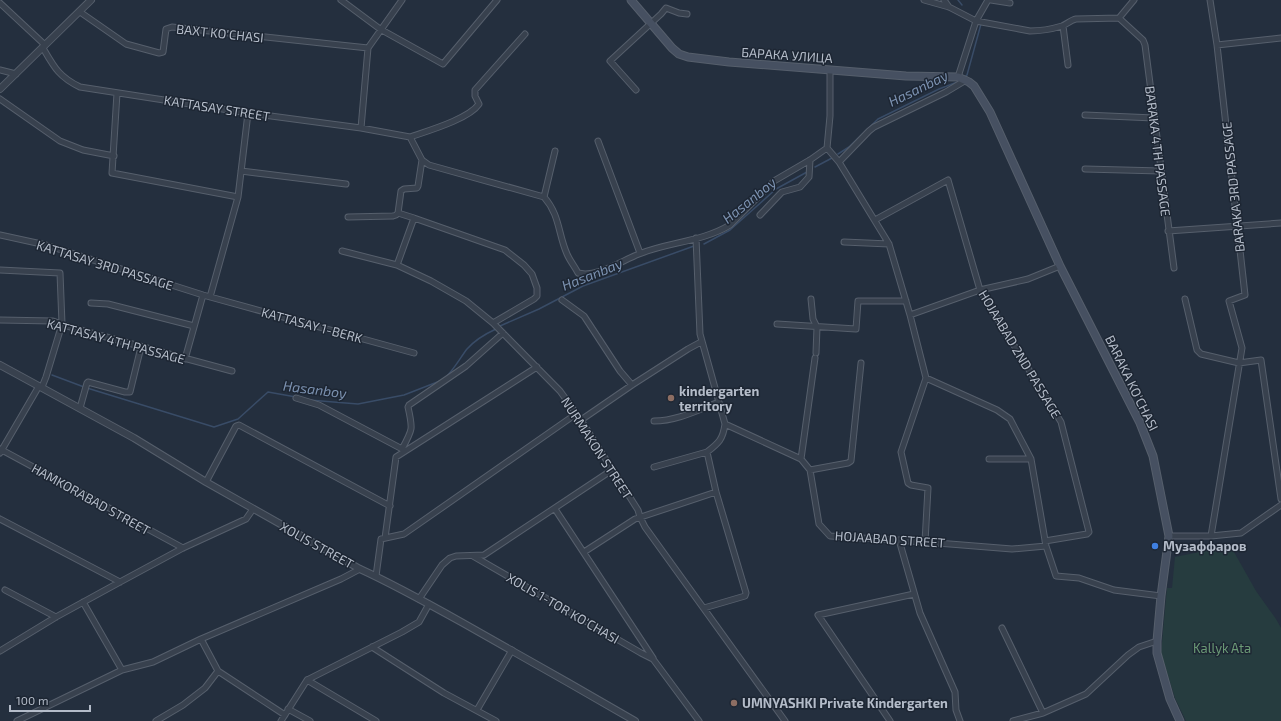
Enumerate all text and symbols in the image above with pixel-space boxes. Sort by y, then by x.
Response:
street label: BAXT KO'CHASI [175,20,265,46]
street label: БАРАКА УЛИЦА [741,44,833,66]
water label: Hasanbay [885,66,951,110]
street label: BARAKA 4TH PASSAGE [1142,85,1174,217]
street label: KATTASAY STREET [163,92,272,124]
street label: BARAKA 3RD PASSAGE [1218,121,1248,253]
water label: Hasanboy [719,173,780,227]
street label: KATTASAY 3RD PASSAGE [35,237,175,293]
water label: Hasanbay [559,254,625,294]
street label: HOJAABAD 2ND PASSAGE [975,287,1065,421]
street label: KATTASAY 1-BERK [260,304,365,346]
street label: KATTASAY 4TH PASSAGE [45,315,187,367]
street label: BARAKA KO'CHASI [1102,333,1162,433]
water label: Hasanboy [282,377,348,401]
place label: kindergarten territory [679,383,759,414]
marker: kindergarten territory [666,393,676,403]
street label: NURMAKON STREET [558,394,636,502]
street label: HAMKORABAD STREET [29,460,153,538]
street label: XOLIS STREET [277,518,357,572]
street label: HOJAABAD STREET [834,527,946,551]
place label: Музаффаров [1163,538,1246,554]
marker: Музаффаров [1150,541,1160,551]
street label: XOLIS 1-TOR KO'CHASI [504,569,622,647]
park label: Kallyk Ata [1193,640,1251,656]
scale bar [10,687,90,713]
text: 100 m [16,693,48,707]
place label: UMNYASHKI Private Kindergarten [742,695,948,711]
marker: UMNYASHKI Private Kindergarten [729,698,739,708]

